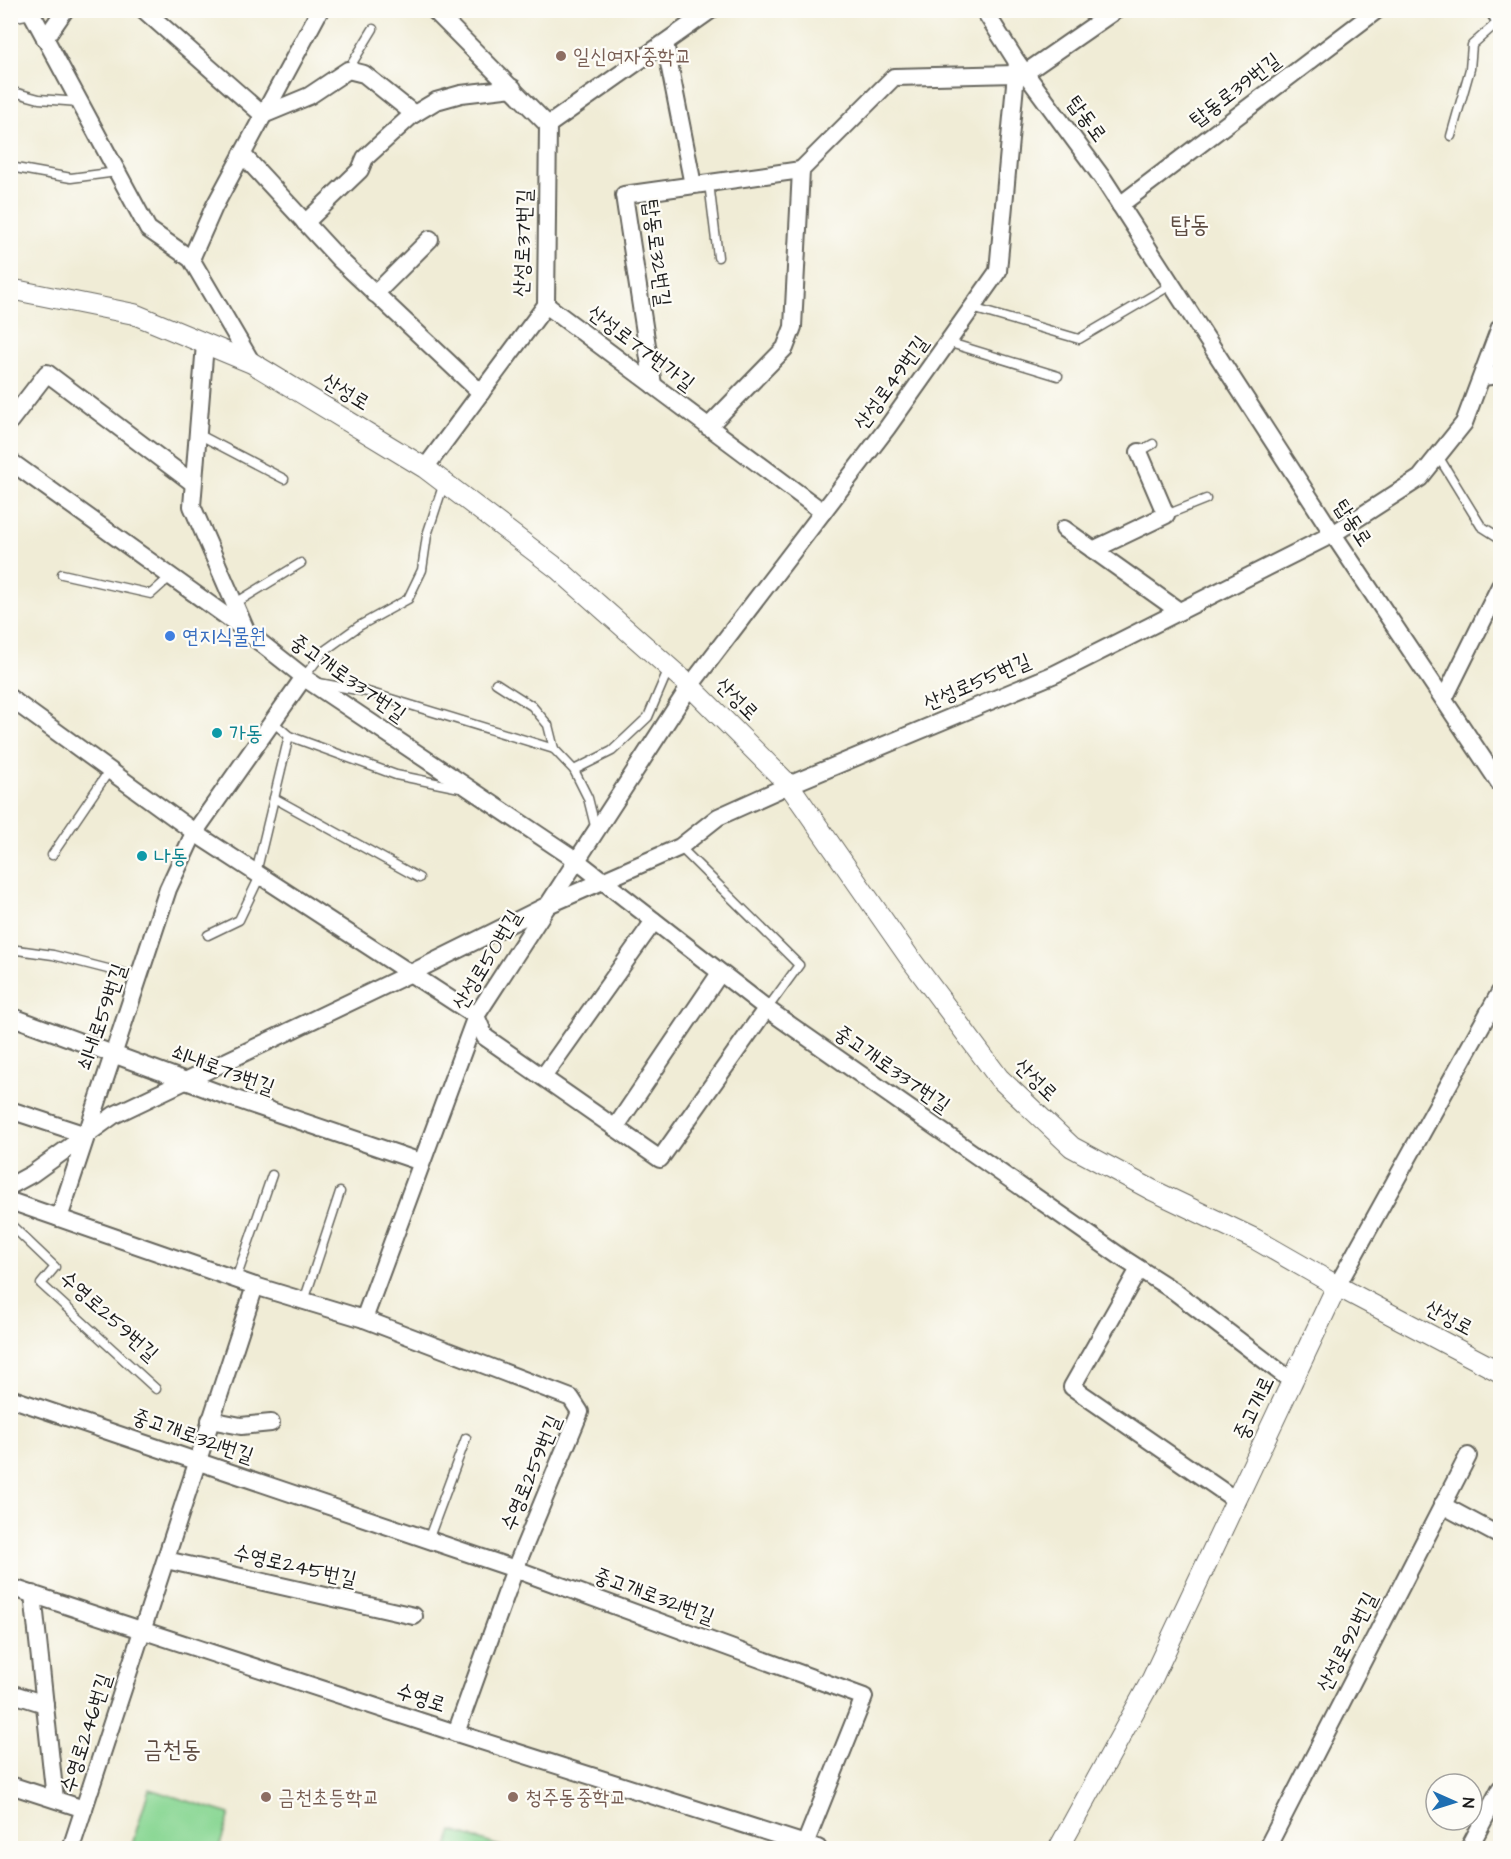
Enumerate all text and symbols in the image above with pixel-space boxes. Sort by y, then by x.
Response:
place label: 일신여자중학교 [573,42,691,71]
street label: 탑동로39번길 [1183,46,1287,134]
marker: 일신여자중학교 [554,49,568,63]
street label: 탑동로 [1060,90,1114,148]
street label: 산성로37번길 [507,188,539,298]
street label: 탑동로32번길 [636,198,678,308]
district label: 탑동 [1171,208,1209,242]
street label: 산성로77번가길 [581,298,701,398]
street label: 산성로49번길 [847,330,935,436]
street label: 산성로 [317,367,375,417]
street label: 탑동로 [1327,494,1379,552]
place label: 연지식물원 [182,622,267,651]
street label: 중고개로337번길 [284,627,412,729]
marker: 연지식물원 [163,629,177,643]
street label: 산성로55번길 [919,646,1035,718]
street label: 산성로 [709,671,765,727]
place label: 가동 [229,719,263,748]
marker: 가동 [210,726,224,740]
place label: 나동 [154,842,188,871]
marker: 나동 [135,849,149,863]
street label: 산성로50번길 [446,904,528,1016]
street label: 쇠내로59번길 [70,960,134,1074]
street label: 중고개로337번길 [828,1018,956,1120]
street label: 쇠내로73번길 [167,1038,279,1102]
street label: 산성로 [1008,1052,1064,1108]
street label: 수영로259번길 [53,1264,165,1368]
street label: 산성로 [1420,1293,1478,1343]
street label: 중고개로 [1227,1371,1281,1445]
street label: 중고개로321번길 [128,1402,258,1470]
street label: 수영로259번길 [494,1410,568,1535]
street label: 수영로245번길 [231,1538,360,1594]
street label: 중고개로321번길 [589,1561,719,1631]
street label: 산성로92번길 [1309,1587,1385,1697]
street label: 수영로246번길 [53,1669,119,1796]
street label: 수영로 [392,1676,450,1720]
district label: 금천동 [143,1733,201,1767]
north arrow [1424,1772,1484,1832]
place label: 금천초등학교 [278,1783,379,1812]
place label: 청주동중학교 [525,1783,626,1812]
marker: 금천초등학교 [259,1790,273,1804]
marker: 청주동중학교 [506,1790,520,1804]
text: N [1457,1797,1479,1808]

